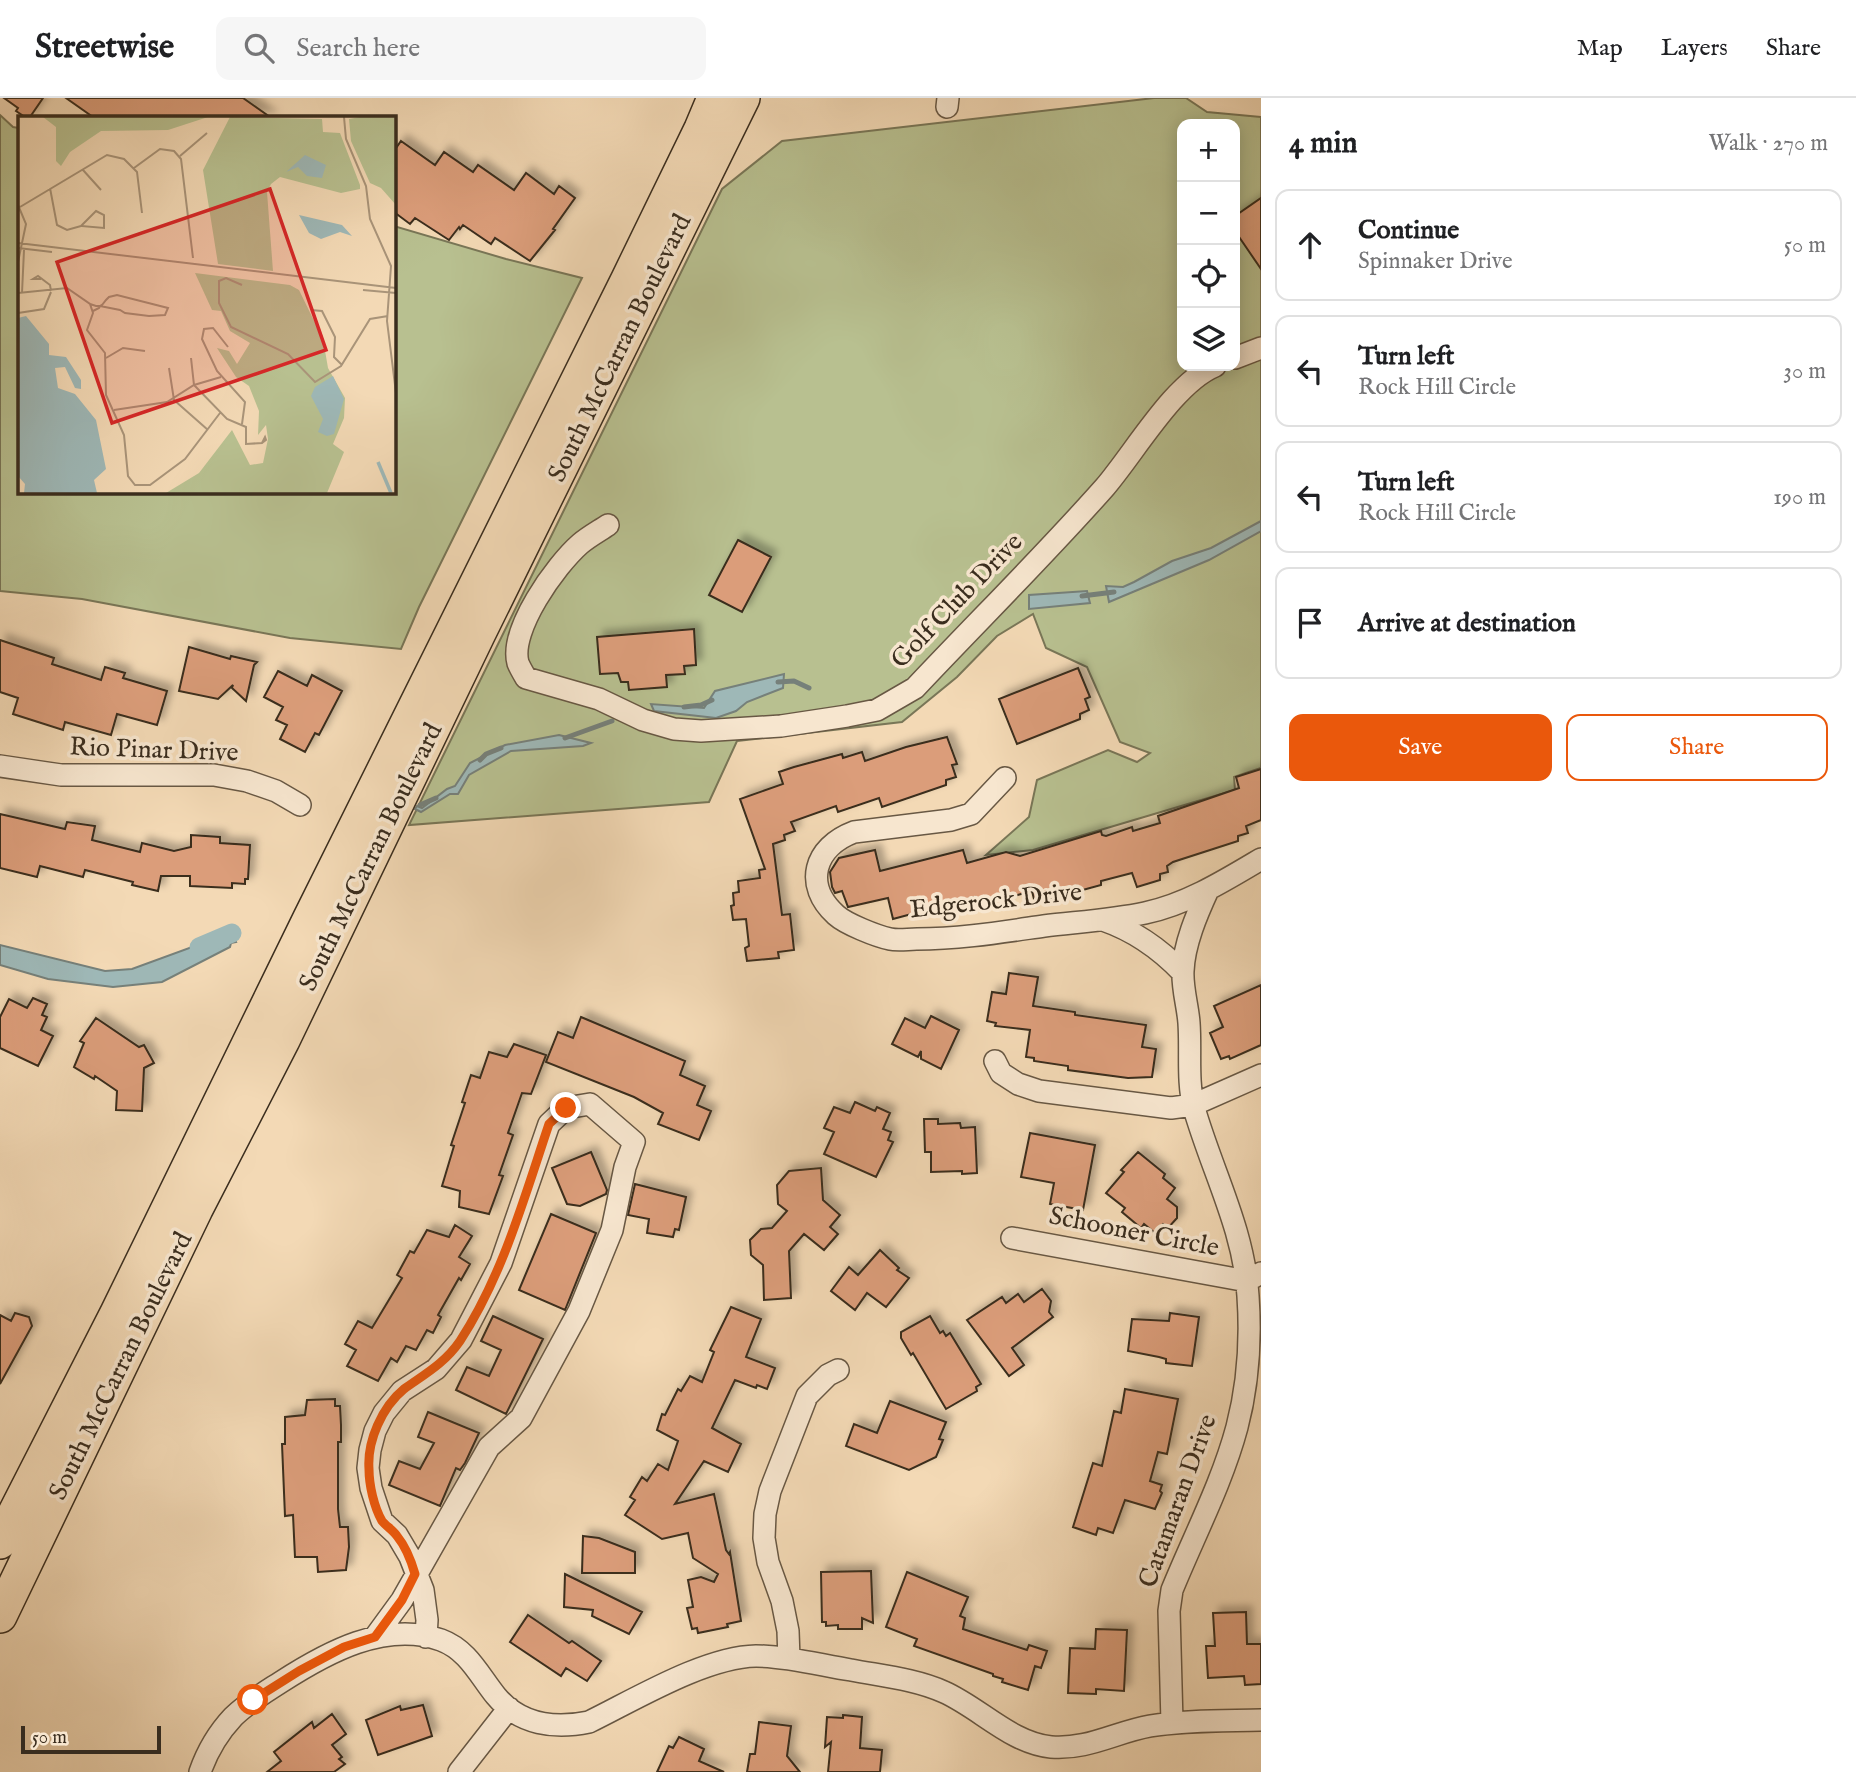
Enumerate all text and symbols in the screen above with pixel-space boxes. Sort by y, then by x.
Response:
search box [216,17,706,80]
text: Streetwise [35,27,174,69]
icon: search [240,29,278,67]
text: Search here [296,32,420,65]
text: Map [1577,33,1623,64]
text: Layers [1661,33,1728,64]
text: Share [1766,33,1821,64]
inset map [18,116,396,494]
map controls [1177,119,1240,371]
button: + [1177,119,1240,182]
text: 4 min [1289,125,1357,163]
text: Walk · 270 m [1708,129,1828,158]
button: − [1177,182,1240,245]
street label: South McCarran Boulevard [541,209,699,487]
text: Continue [1358,214,1459,247]
icon: ahead [1291,226,1329,264]
text: 50 m [1784,231,1826,260]
button: locate [1177,245,1240,308]
text: Spinnaker Drive [1358,247,1513,276]
button: layers [1177,308,1240,371]
text: Turn left [1358,340,1455,373]
icon: left [1291,352,1329,390]
text: 30 m [1783,357,1826,386]
text: Rock Hill Circle [1358,373,1516,402]
text: Turn left [1358,466,1455,499]
icon: left [1291,478,1329,516]
text: 190 m [1773,483,1826,512]
text: Rock Hill Circle [1358,499,1516,528]
street label: Golf Club Drive [884,526,1030,676]
icon: arrive [1291,604,1329,642]
text: Arrive at destination [1358,607,1576,640]
button: Save [1289,714,1552,781]
button: Share [1566,714,1828,781]
street label: South McCarran Boulevard [292,718,450,996]
street label: Rio Pinar Drive [69,731,239,769]
street label: Edgerock Drive [908,876,1084,926]
route end [550,1092,581,1123]
street label: Schooner Circle [1046,1199,1222,1265]
street label: South McCarran Boulevard [42,1227,200,1505]
street label: Catamaran Drive [1131,1410,1225,1592]
route start [237,1684,268,1715]
scale bar [21,1723,161,1755]
text: 50 m [32,1726,67,1750]

